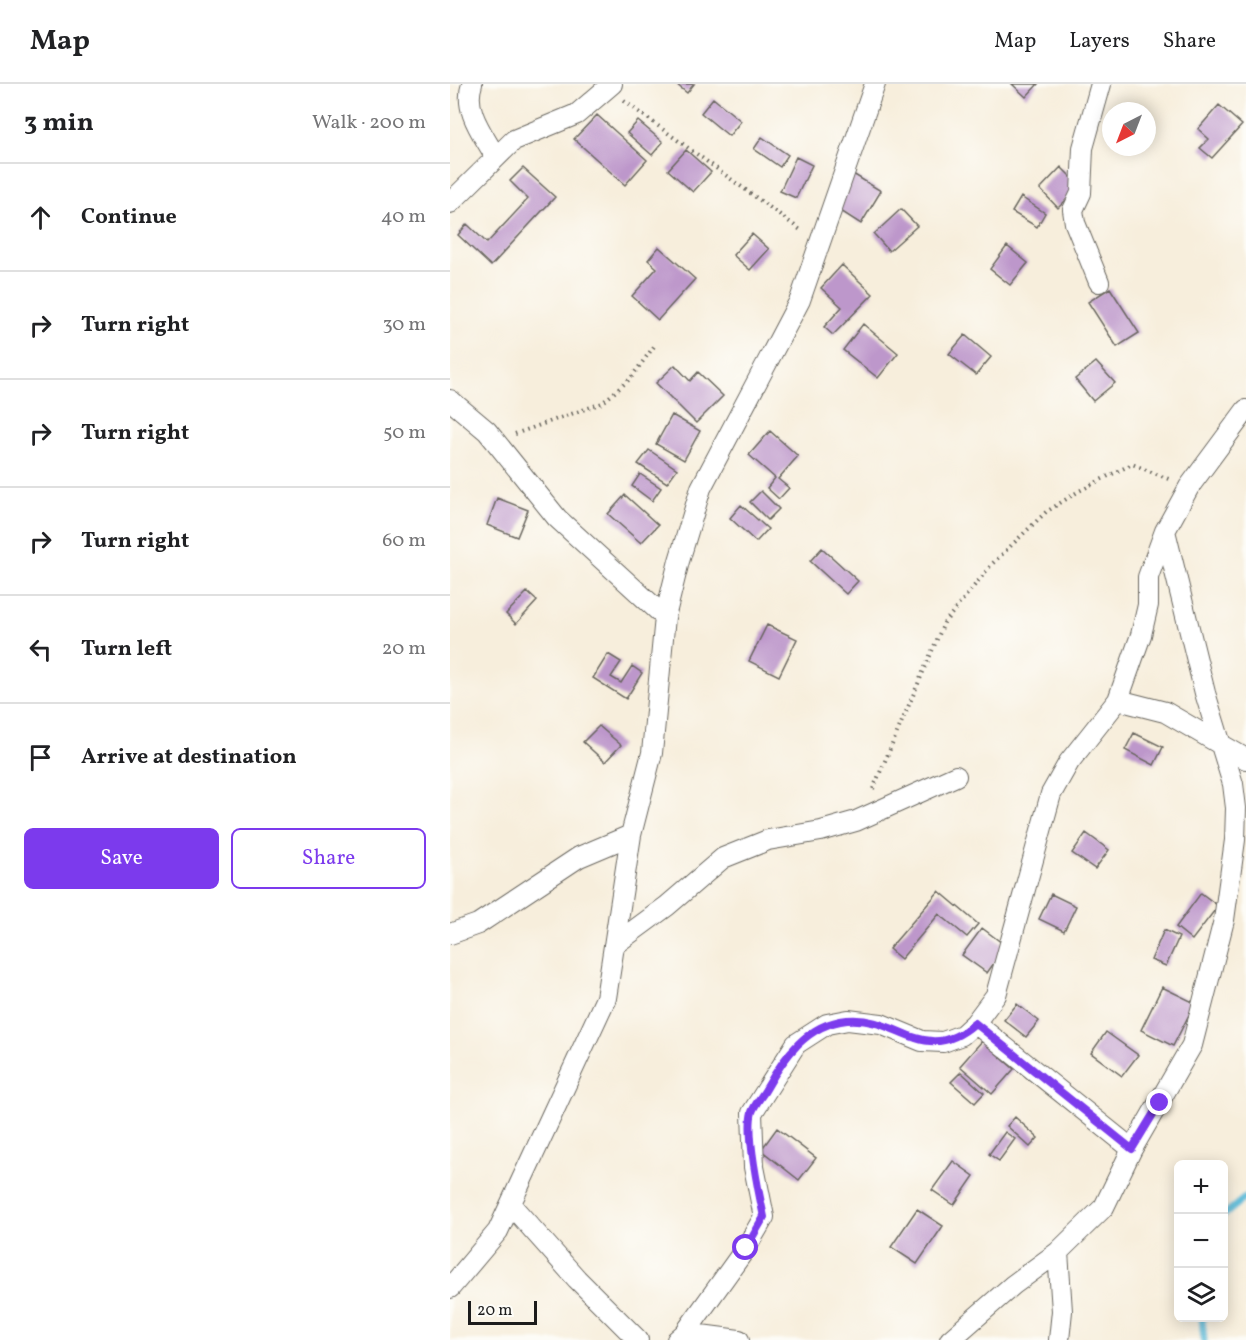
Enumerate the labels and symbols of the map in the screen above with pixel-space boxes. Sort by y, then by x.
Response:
north arrow [1102,102,1156,156]
route end [1146,1089,1172,1115]
route start [732,1234,758,1260]
scale bar [468,1298,537,1326]

